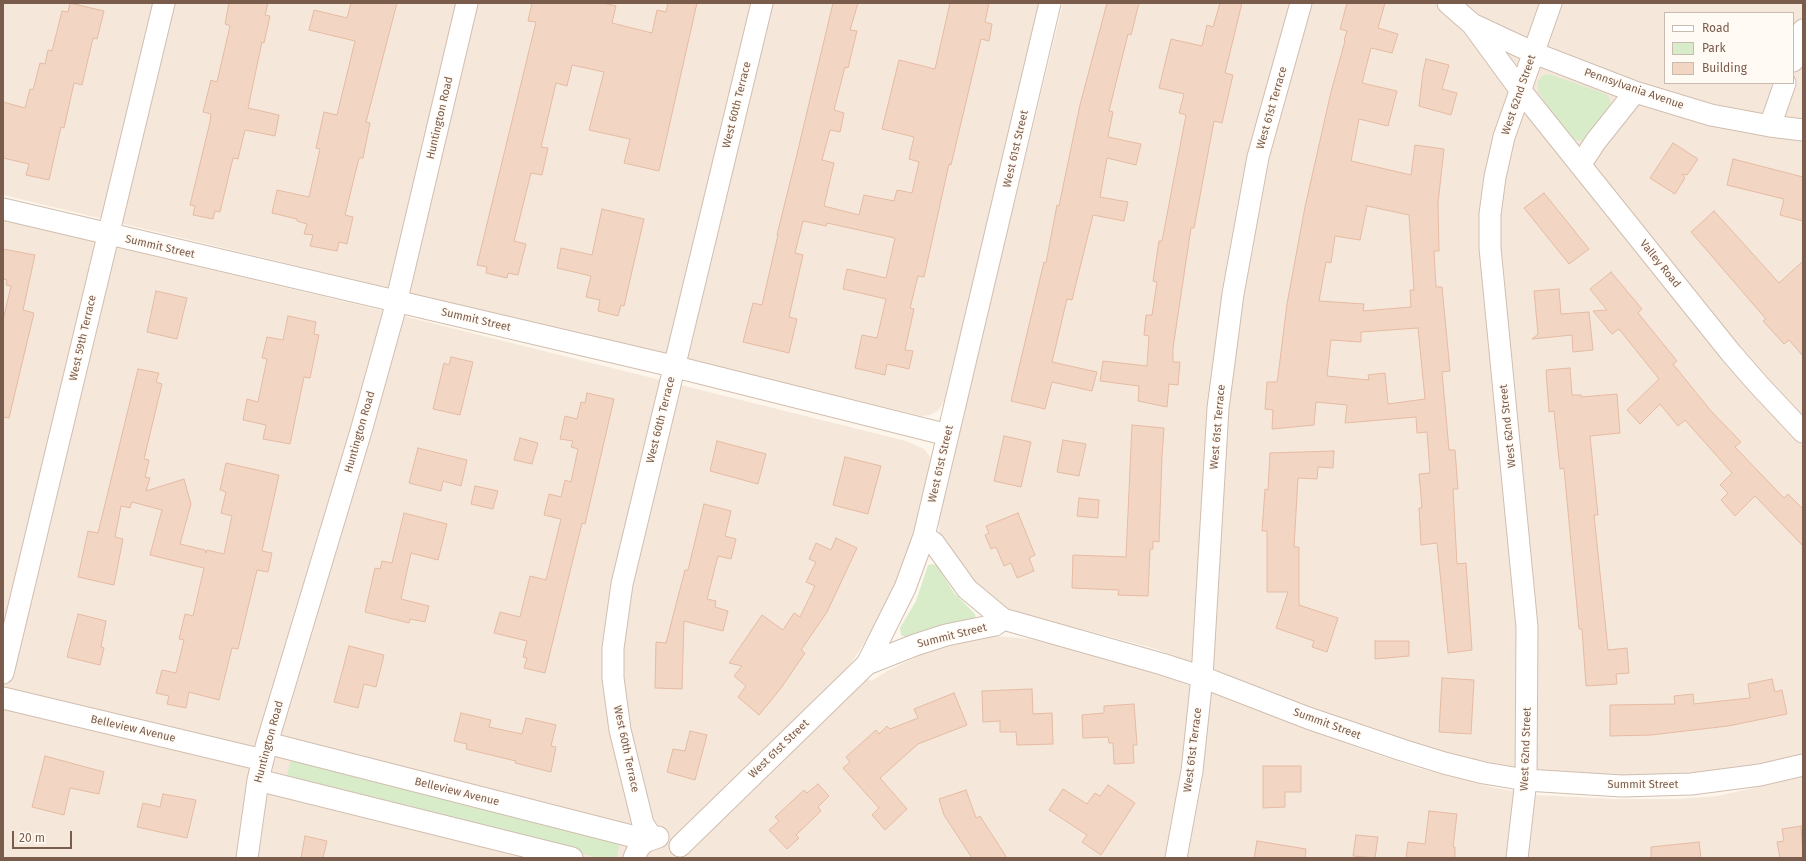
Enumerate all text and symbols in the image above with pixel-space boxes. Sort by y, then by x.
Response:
legend [1664,12,1794,84]
text: Road [1702,21,1730,35]
text: Park [1702,41,1726,55]
street label: West 62nd Street [1499,53,1539,137]
street label: West 60th Terrace [720,60,754,150]
text: Building [1702,61,1747,75]
street label: West 61st Terrace [1254,65,1290,151]
street label: Pennsylvania Avenue [1582,66,1686,112]
street label: Huntington Road [424,75,456,161]
street label: West 61st Street [1001,109,1031,189]
street label: Summit Street [124,233,196,261]
street label: Valley Road [1637,237,1683,291]
street label: West 59th Terrace [67,294,99,382]
street label: Summit Street [440,306,512,334]
street label: West 60th Terrace [644,375,678,465]
street label: West 61st Terrace [1208,384,1228,470]
street label: West 62nd Street [1497,384,1519,468]
street label: Huntington Road [342,390,378,474]
street label: West 61st Street [926,424,956,504]
street label: Summit Street [916,621,988,651]
street label: Huntington Road [252,699,286,785]
street label: West 60th Terrace [610,704,642,794]
street label: Summit Street [1291,706,1363,742]
street label: West 61st Terrace [1181,707,1205,793]
street label: West 62nd Street [1518,707,1534,791]
street label: Belleview Avenue [89,713,177,745]
street label: West 61st Street [746,717,812,781]
street label: Belleview Avenue [413,775,501,809]
street label: Summit Street [1607,778,1679,792]
scale bar [14,823,74,849]
text: 20 m [19,831,45,845]

